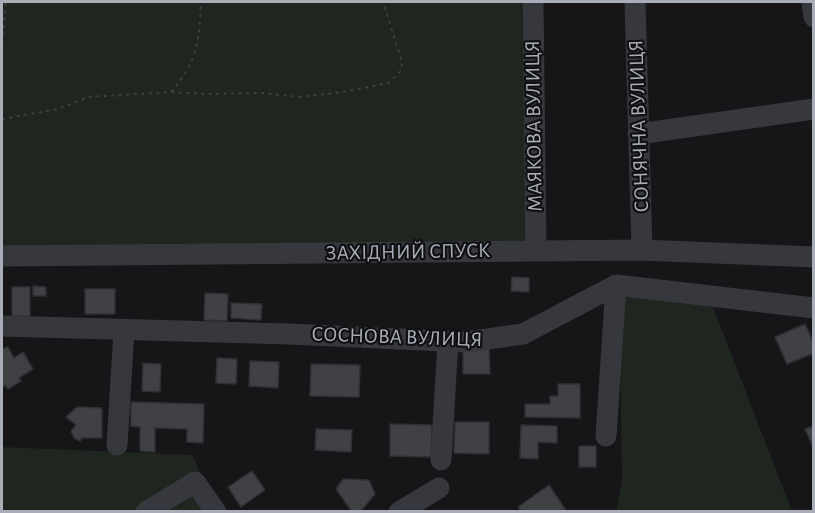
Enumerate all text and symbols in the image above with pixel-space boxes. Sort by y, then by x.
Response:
street label: СОНЯЧНА ВУЛИЦЯ [623,39,655,213]
street label: МАЯКОВА ВУЛИЦЯ [520,40,548,212]
street label: ЗАХІДНИЙ СПУСК [326,238,490,266]
street label: СОСНОВА ВУЛИЦЯ [311,321,483,353]

